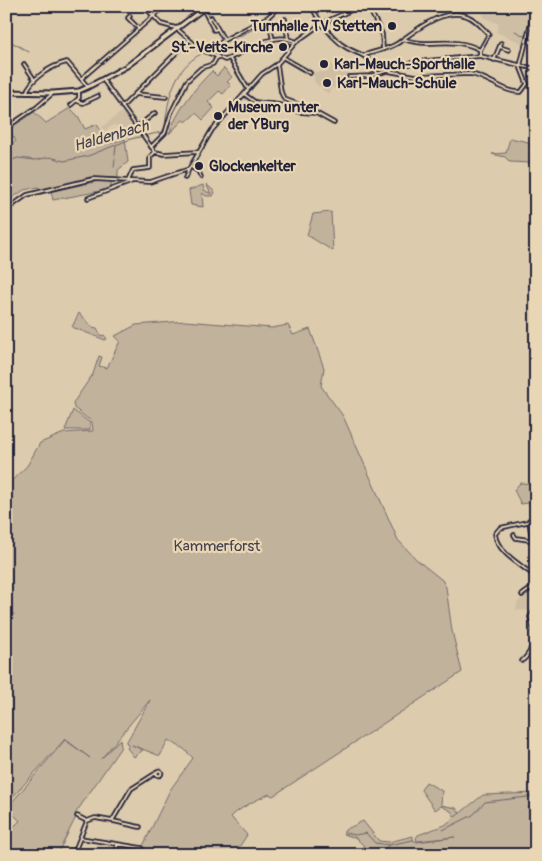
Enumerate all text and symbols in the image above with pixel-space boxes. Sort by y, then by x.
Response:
place label: Turnhalle TV Stetten [250,17,383,36]
marker: Turnhalle TV Stetten [386,20,398,32]
place label: St.-Veits-Kirche [171,38,274,57]
marker: St.-Veits-Kirche [277,41,289,53]
place label: Karl-Mauch-Sporthalle [334,55,476,74]
marker: Karl-Mauch-Sporthalle [318,58,330,70]
place label: Karl-Mauch-Schule [337,74,457,93]
marker: Karl-Mauch-Schule [321,77,333,89]
place label: Museum unter der YBurg [228,98,319,134]
marker: Museum unter der YBurg [212,110,224,122]
water label: Haldenbach [71,115,152,156]
place label: Glockenkelter [209,157,297,176]
marker: Glockenkelter [193,160,205,172]
park label: Kammerforst [174,537,261,556]

